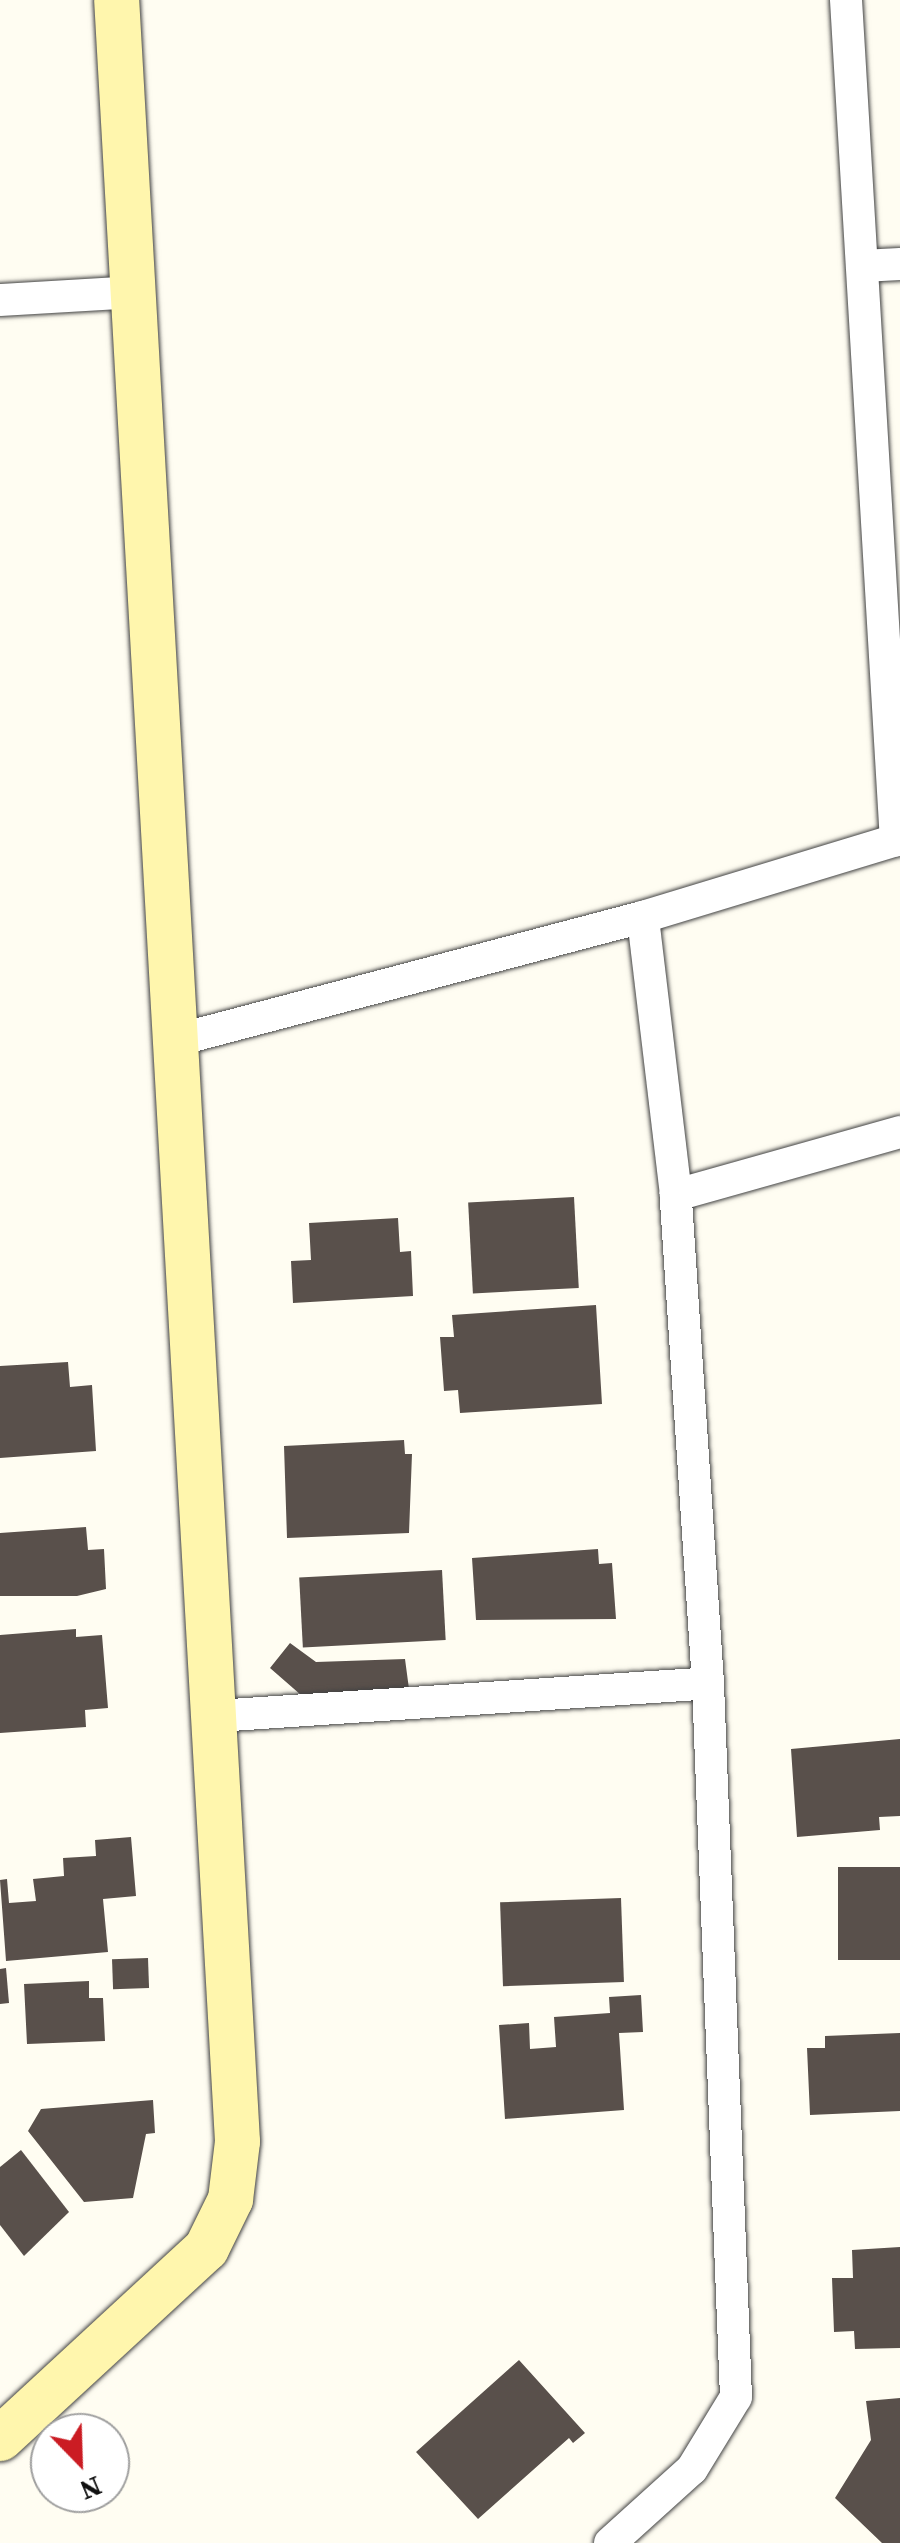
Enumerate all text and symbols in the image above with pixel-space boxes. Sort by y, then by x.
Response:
north arrow [30,2413,130,2513]
text: N [74,2467,108,2510]

